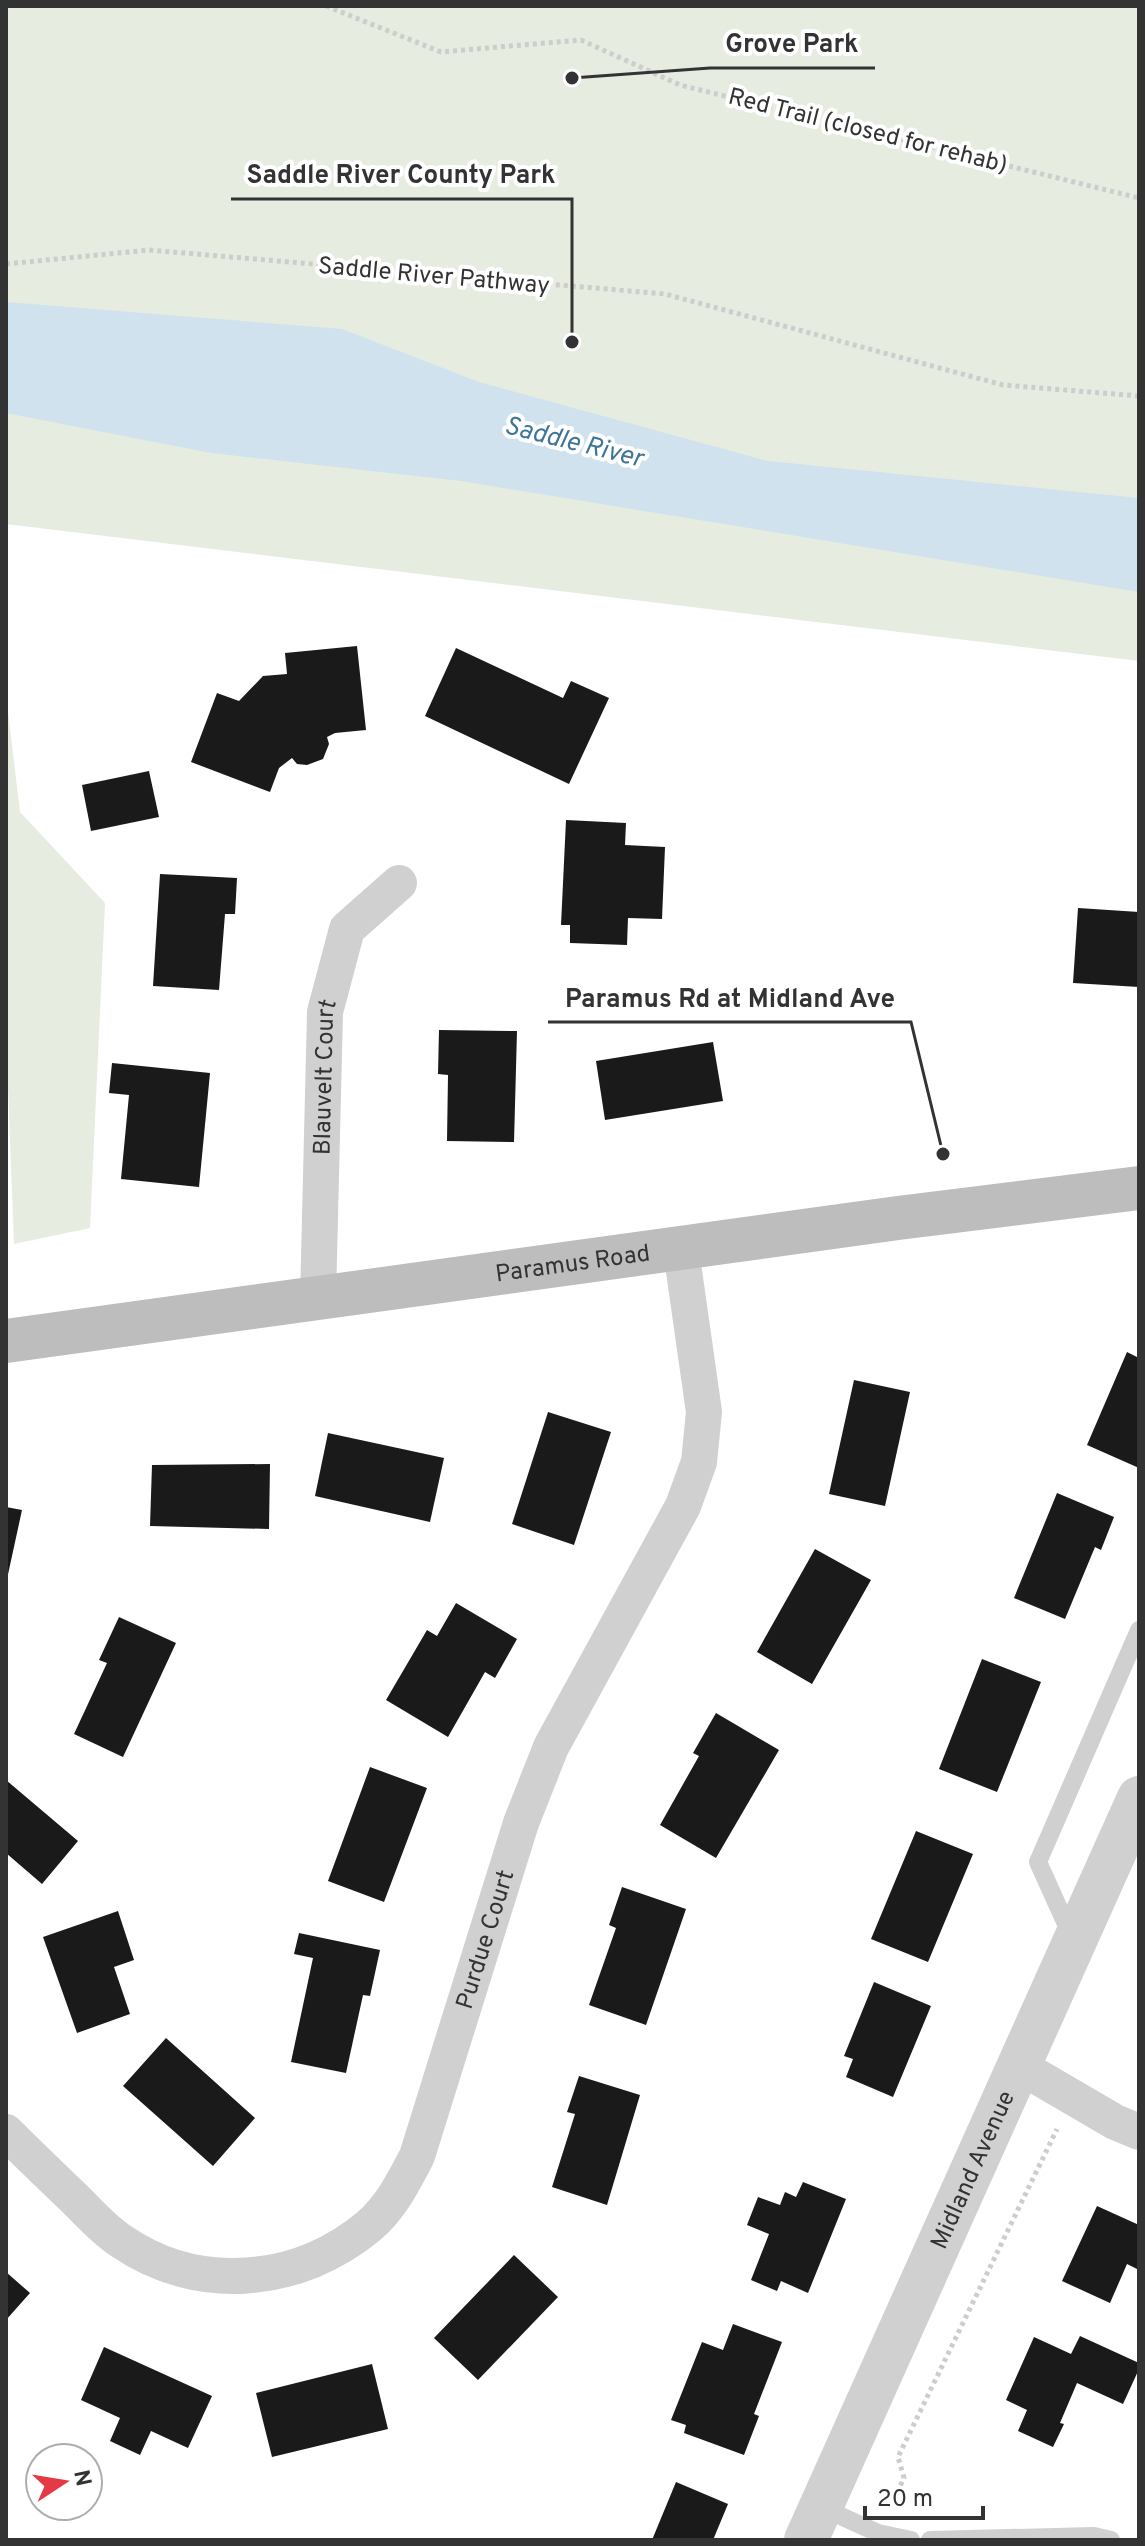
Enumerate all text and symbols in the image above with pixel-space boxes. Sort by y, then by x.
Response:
callout: Grove Park [710,18,875,68]
text: Grove Park [725,29,859,62]
street label: Red Trail (closed for rehab) [725,83,1010,181]
callout: Saddle River County Park [231,149,572,199]
text: Saddle River County Park [246,160,556,193]
street label: Saddle River Pathway [317,252,551,302]
water label: Saddle River [501,410,648,477]
callout: Paramus Rd at Midland Ave [548,972,911,1022]
text: Paramus Rd at Midland Ave [565,984,895,1017]
street label: Blauvelt Court [309,996,345,1155]
street label: Paramus Road [494,1239,652,1290]
street label: Purdue Court [451,1867,522,2013]
street label: Midland Avenue [925,2086,1023,2254]
north arrow [24,2442,104,2522]
text: N [66,2468,96,2489]
scale bar [865,2470,983,2520]
text: 20 m [877,2485,933,2515]

